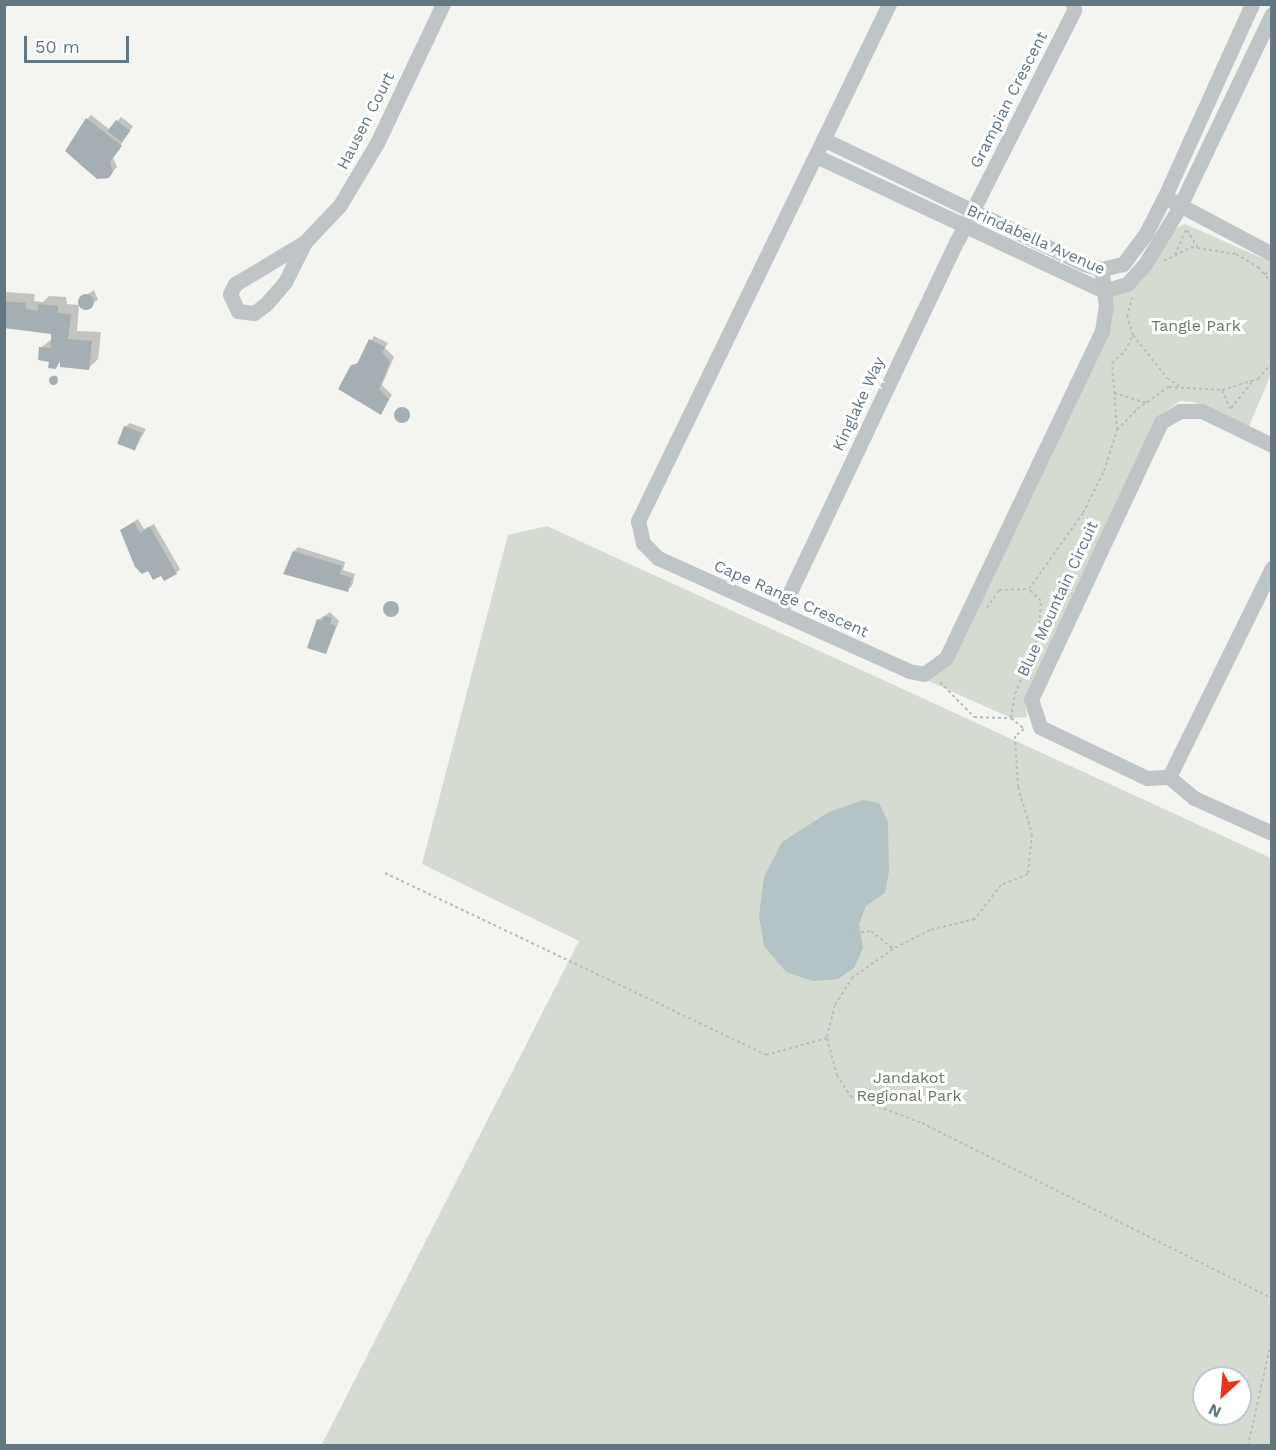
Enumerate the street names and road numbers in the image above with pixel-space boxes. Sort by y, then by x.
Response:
street label: Grampian Crescent [966,29,1052,171]
street label: Hausen Court [333,69,399,173]
street label: Brindabella Avenue [963,201,1109,279]
street label: Kinglake Way [829,354,889,454]
street label: Blue Mountain Circuit [1014,518,1102,680]
street label: Cape Range Crescent [711,556,871,642]

